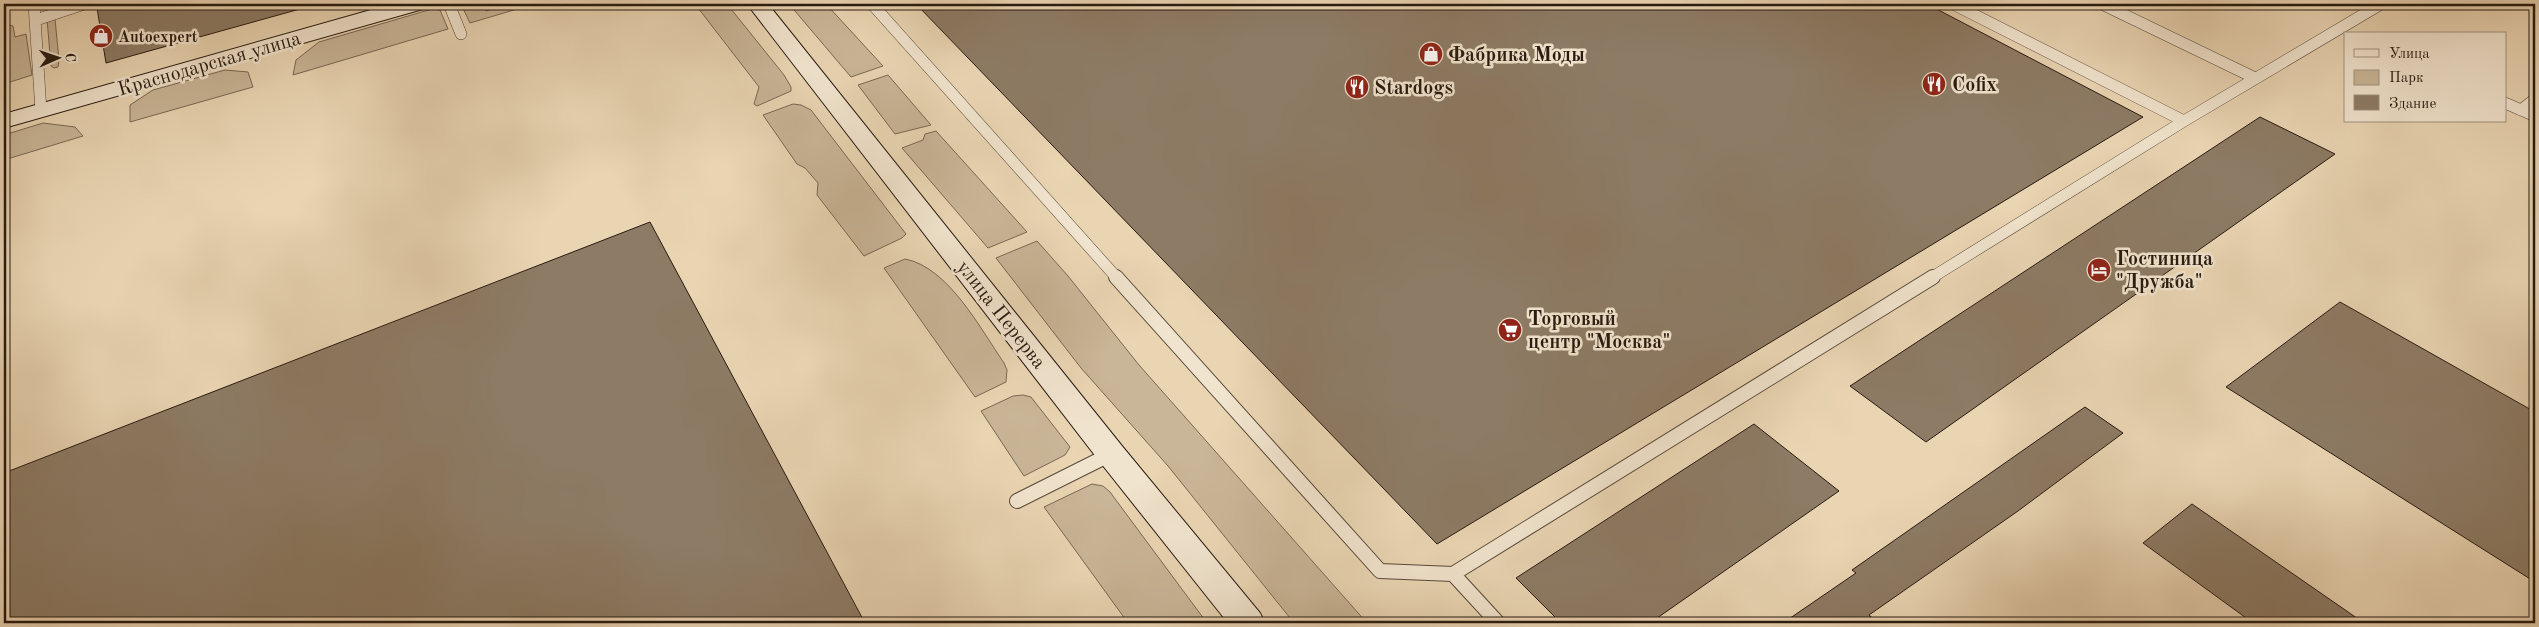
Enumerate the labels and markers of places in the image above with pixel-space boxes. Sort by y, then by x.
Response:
shop icon: Autoexpert [88,23,114,49]
place label: Autoexpert [118,30,198,46]
shop icon: Фабрика Моды [1418,41,1444,67]
place label: Фабрика Моды [1448,46,1585,66]
restaurant icon: Cofix [1921,71,1947,97]
restaurant icon: Stardogs [1344,74,1370,100]
place label: Cofix [1952,76,1997,96]
place label: Stardogs [1374,79,1453,99]
place label: Гостиница "Дружба" [2116,250,2213,293]
hotel icon: Гостиница "Дружба" [2086,257,2112,283]
place label: Торговый центр "Москва" [1528,310,1670,353]
supermarket icon: Торговый центр "Москва" [1497,317,1523,343]

